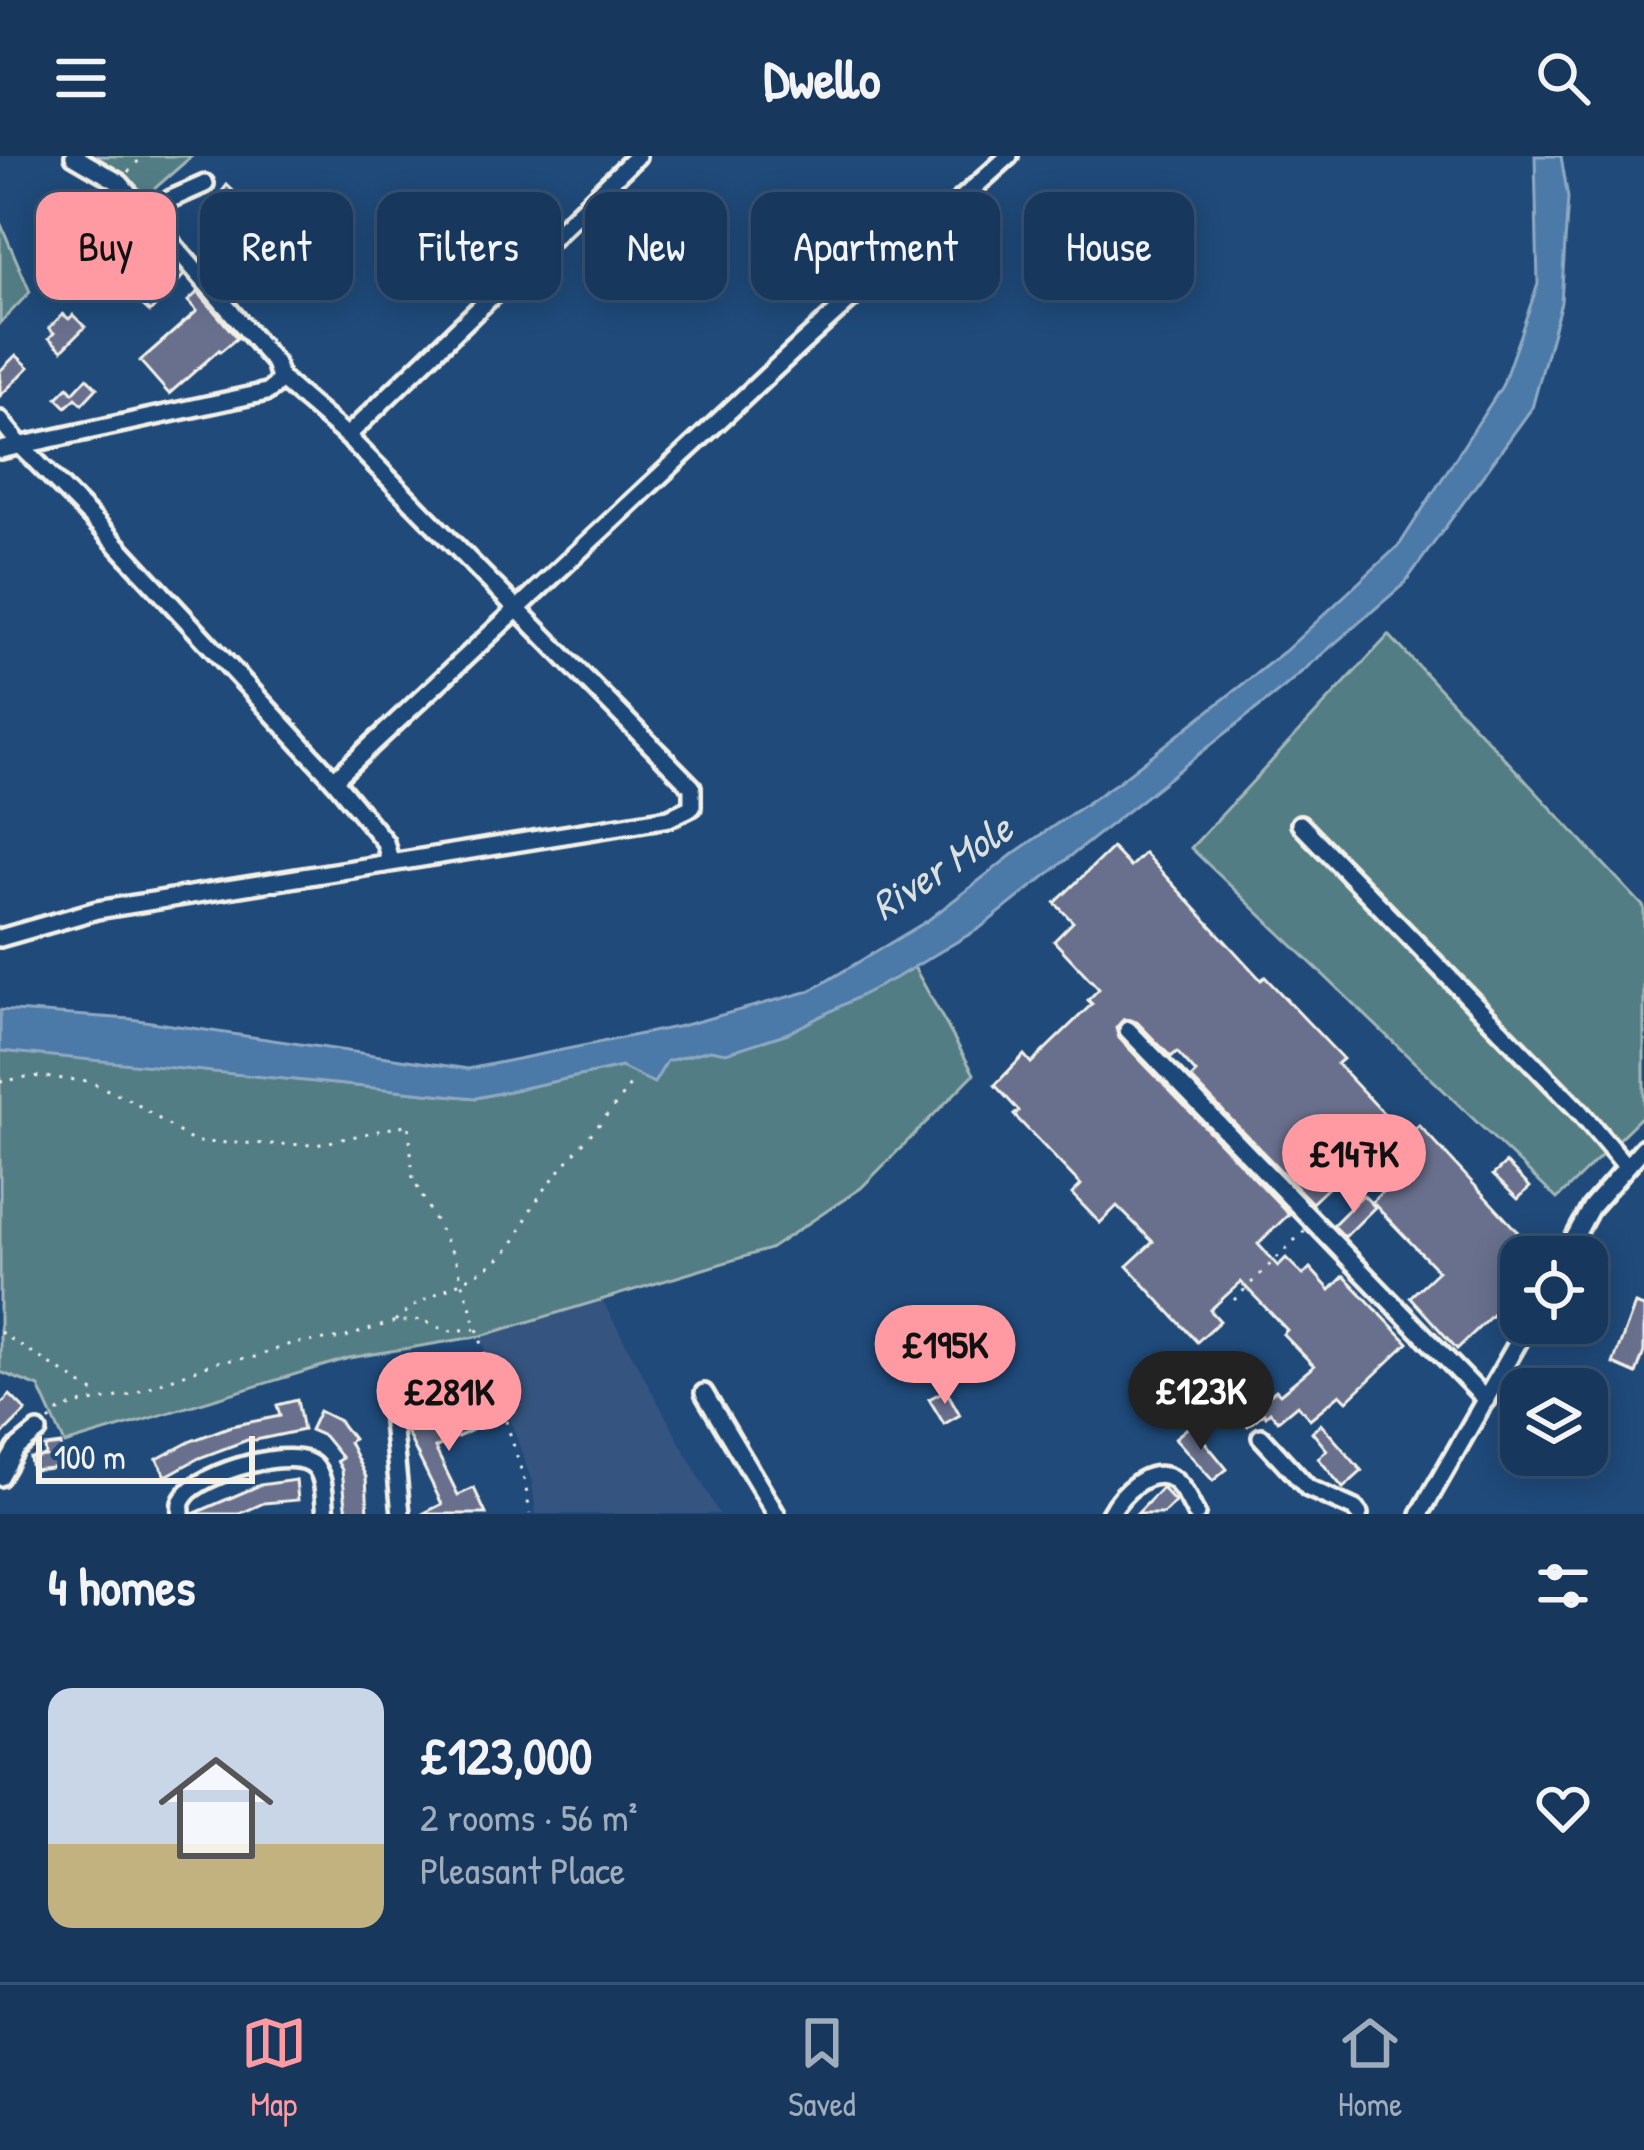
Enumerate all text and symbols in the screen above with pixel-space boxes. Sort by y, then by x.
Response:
text: Dwello [763,42,881,115]
icon: menu [48,45,114,111]
icon: search [1530,45,1596,111]
chip: Buy [36,192,176,300]
chip: Rent [200,192,353,300]
chip: Filters [377,192,561,300]
chip: New [585,192,727,300]
chip: Apartment [751,192,1000,300]
chip: House [1024,192,1194,300]
water label: River Mole [859,798,1025,933]
pin: £147K [1270,1114,1438,1216]
text: £147K [1309,1126,1399,1179]
map controls [1500,1236,1608,1476]
button: locate [1500,1236,1608,1344]
pin: £195K [861,1305,1029,1407]
text: £195K [902,1317,988,1370]
pin: £123K [1117,1351,1285,1453]
pin: £281K [365,1352,533,1454]
text: £123K [1155,1363,1247,1416]
text: £281K [403,1364,495,1417]
button: layers [1500,1368,1608,1476]
scale bar [36,1430,255,1483]
text: 100 m [54,1435,126,1479]
text: 4 homes [48,1552,195,1621]
icon: filters [1530,1553,1596,1619]
text: £123,000 [420,1721,592,1790]
icon: home [144,1736,288,1880]
icon: heart [1530,1775,1596,1841]
text: 2 rooms · 56 m² [420,1790,637,1843]
text: Pleasant Place [420,1843,625,1896]
tab: Map [241,2010,307,2126]
tab: Saved [788,2010,856,2126]
tab: Home [1337,2010,1403,2126]

